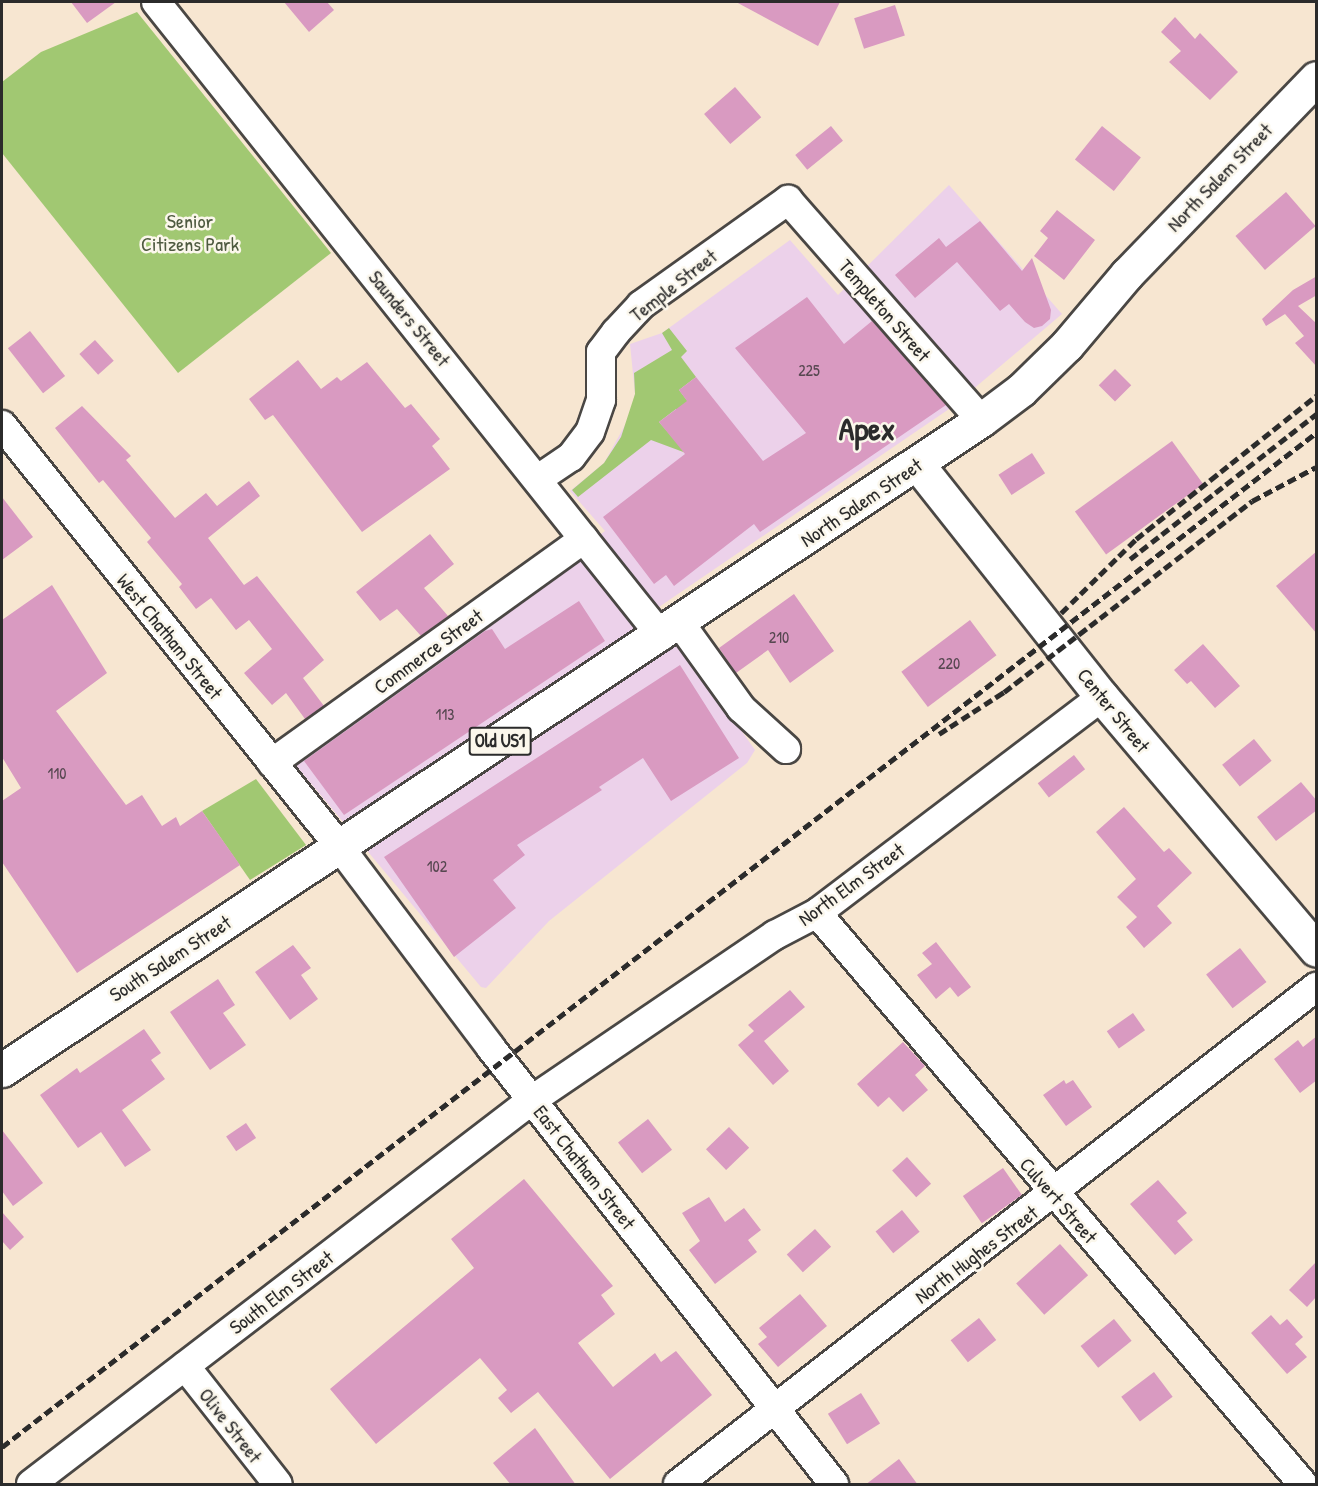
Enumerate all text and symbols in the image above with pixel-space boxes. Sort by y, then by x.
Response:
street label: North Salem Street [1161,118,1277,236]
park label: Senior Citizens Park [141,209,239,256]
street label: Temple Street [625,244,721,326]
street label: Templeton Street [834,254,936,366]
street label: Saunders Street [364,265,456,371]
house number: 225 [798,360,820,380]
district label: Apex [839,410,895,448]
street label: North Salem Street [796,453,926,551]
street label: West Chatham Street [112,568,228,704]
street label: Commerce Street [369,603,487,699]
house number: 210 [769,627,789,647]
house number: 220 [938,653,960,673]
street label: Center Street [1073,663,1155,757]
house number: 113 [436,704,454,724]
road number: Old US1 [468,726,532,756]
house number: 110 [48,763,66,783]
street label: North Elm Street [793,837,909,931]
house number: 102 [427,856,447,876]
street label: South Salem Street [105,910,235,1006]
street label: East Chatham Street [529,1100,641,1234]
street label: Culvert Street [1015,1152,1103,1248]
street label: North Hughes Street [910,1200,1042,1308]
street label: South Elm Street [224,1245,338,1339]
street label: Olive Street [194,1383,268,1467]

